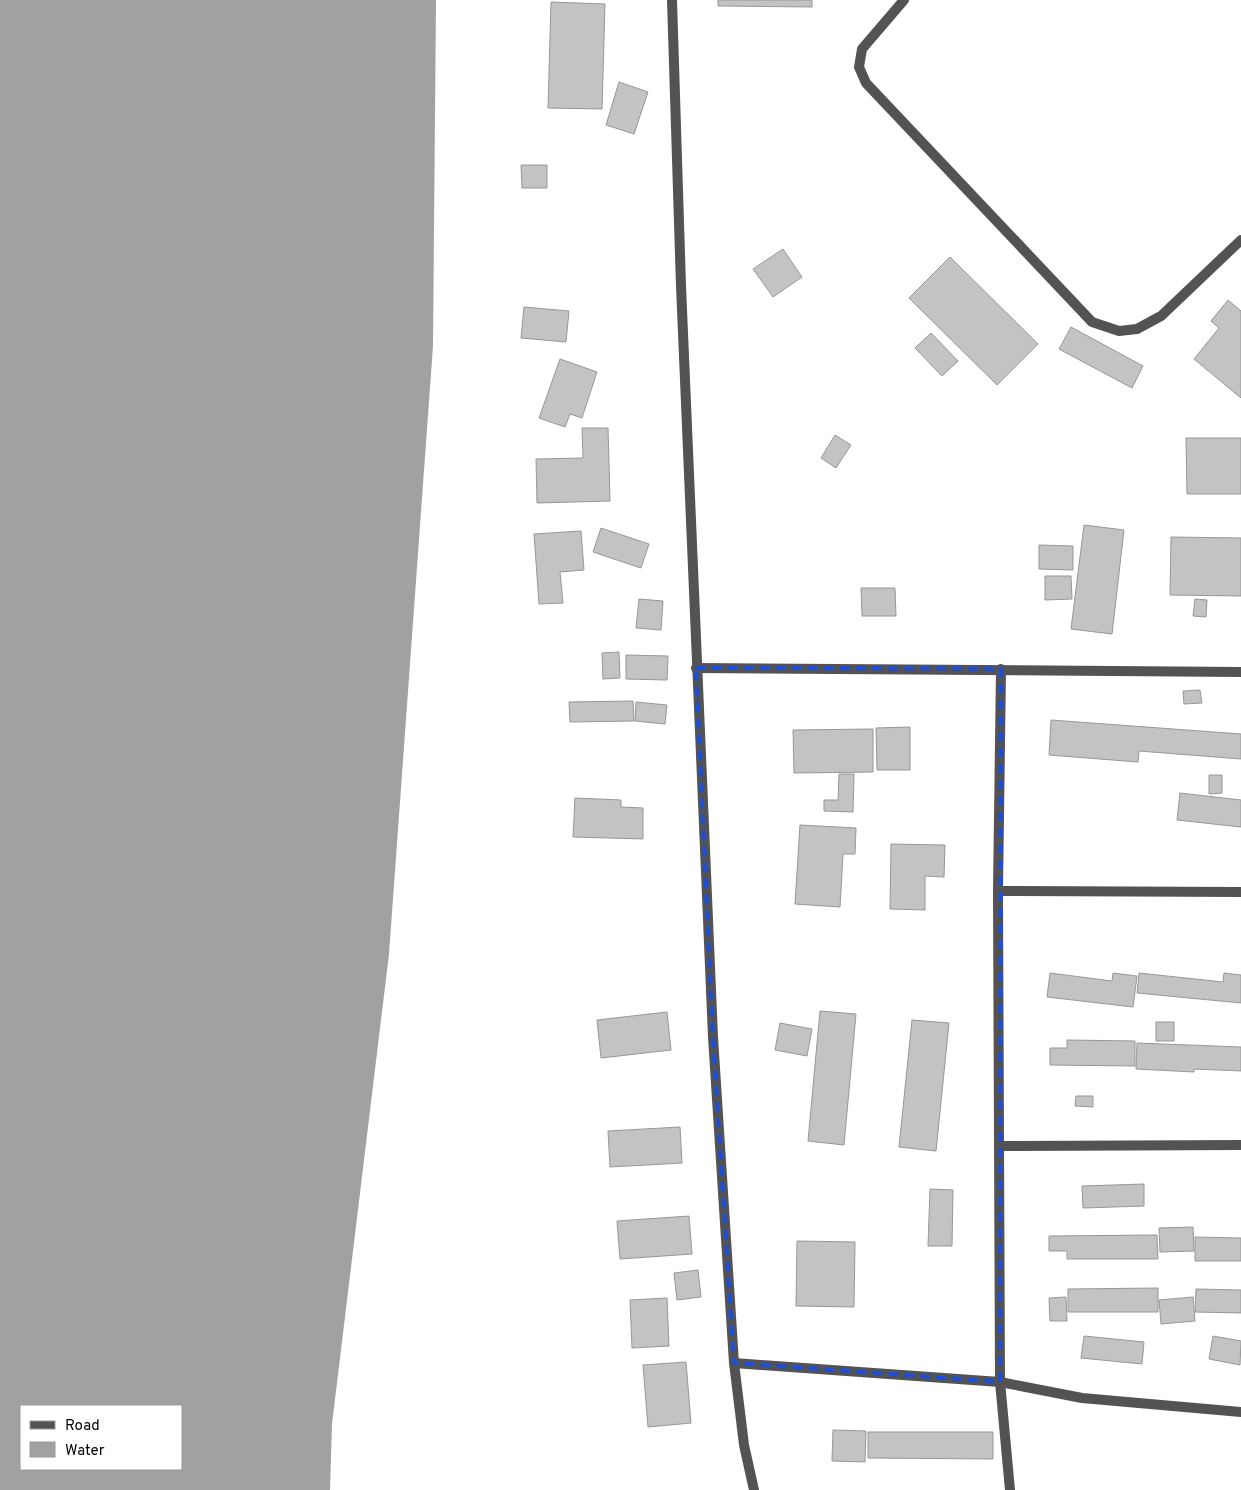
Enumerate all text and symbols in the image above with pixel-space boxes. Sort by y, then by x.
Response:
legend [20,1405,182,1470]
text: Road [65,1417,100,1436]
text: Water [65,1442,105,1461]

